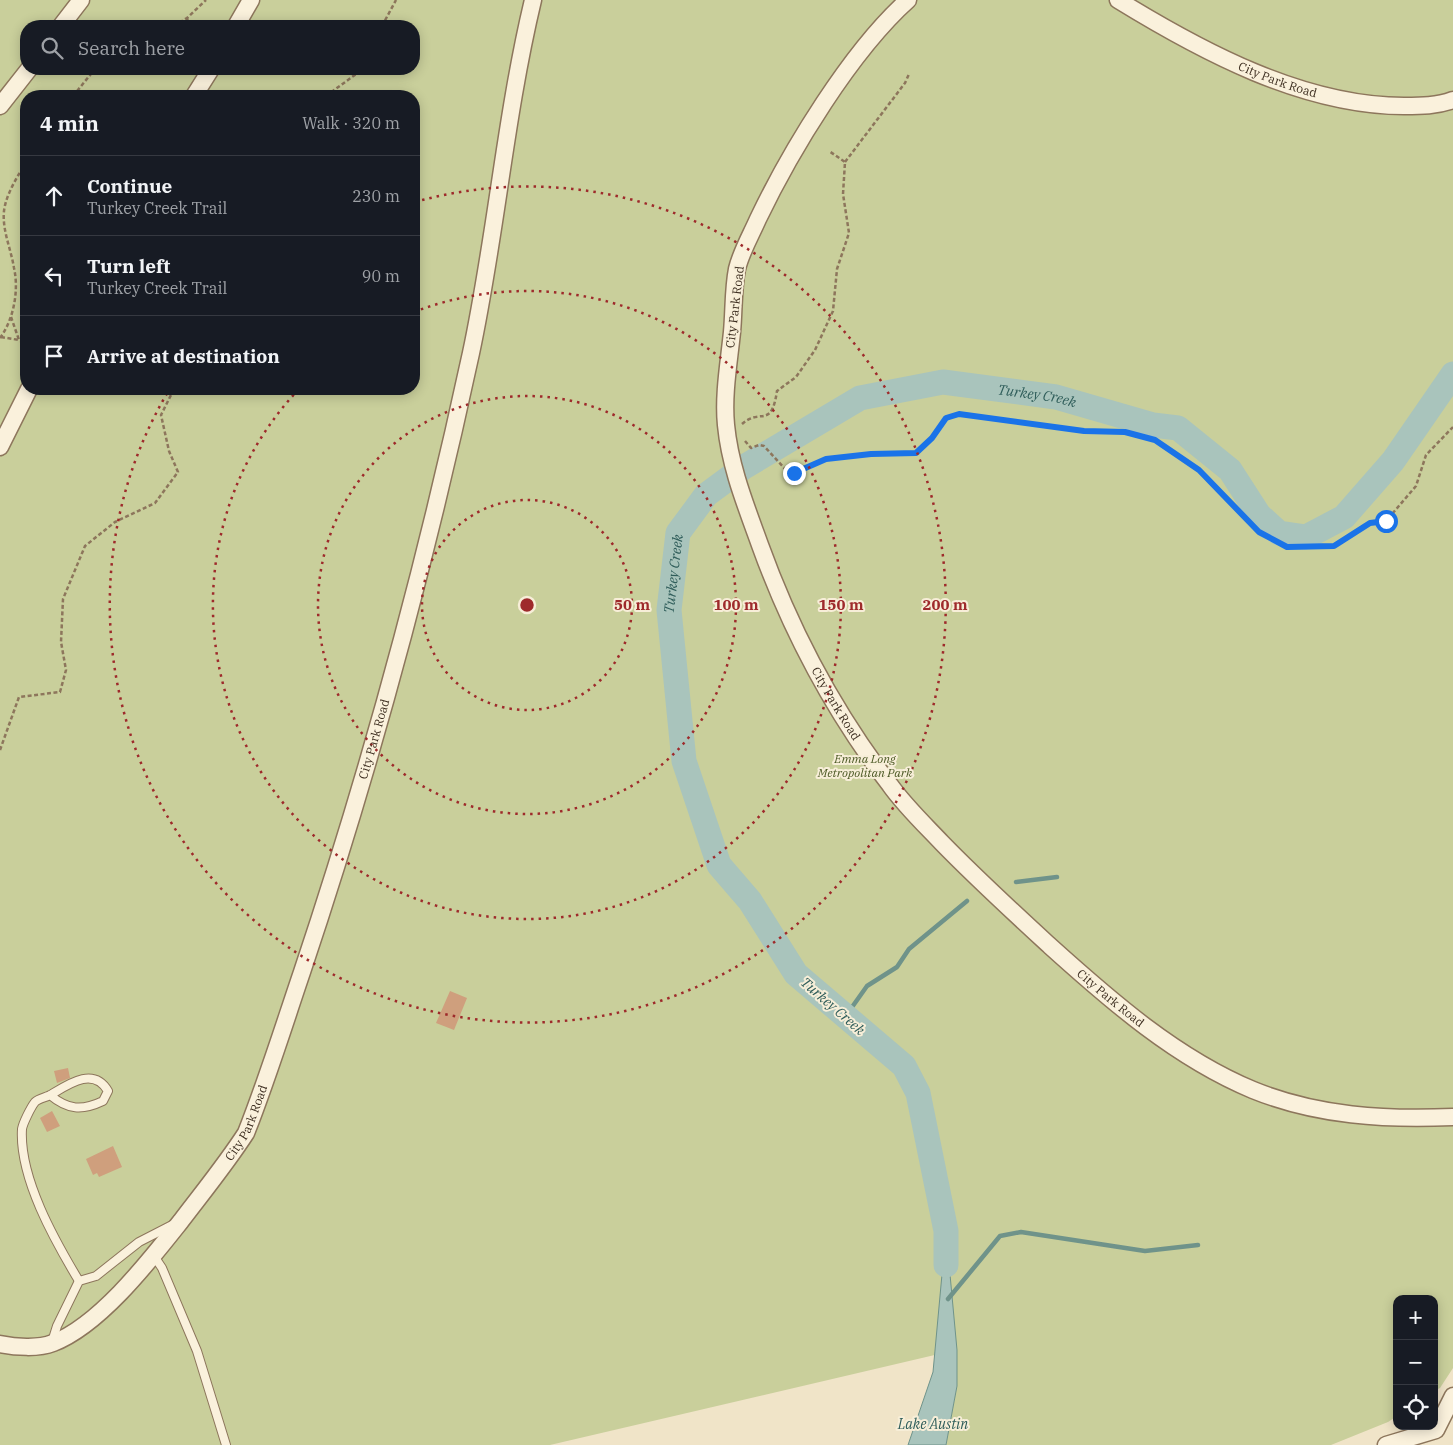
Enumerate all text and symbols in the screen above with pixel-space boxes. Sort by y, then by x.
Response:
search box [20,20,420,75]
icon: search [38,34,66,62]
text: Search here [78,36,185,60]
street label: City Park Road [1236,58,1319,100]
text: 4 min [40,109,99,137]
text: Walk · 320 m [302,113,400,133]
text: Continue [87,174,172,198]
icon: ahead [40,182,68,210]
text: 230 m [352,186,400,206]
text: Turkey Creek Trail [87,198,227,218]
text: Turn left [87,254,170,278]
icon: left [40,262,68,290]
street label: City Park Road [722,265,747,349]
text: 90 m [362,266,400,286]
text: Turkey Creek Trail [87,278,227,298]
icon: arrive [40,342,68,370]
text: Arrive at destination [87,344,280,368]
water label: Turkey Creek [997,380,1079,412]
route end [783,462,806,485]
route start [1375,510,1398,533]
water label: Turkey Creek [660,533,687,614]
text: 50 m [614,595,650,614]
text: 100 m [713,595,759,614]
text: 150 m [818,595,864,614]
text: 200 m [922,595,968,614]
centre of rings [518,596,536,614]
street label: City Park Road [809,664,864,743]
street label: City Park Road [355,697,392,781]
park label: Emma Long Metropolitan Park [817,751,913,780]
street label: City Park Road [1074,966,1147,1030]
water label: Turkey Creek [797,973,869,1039]
street label: City Park Road [221,1083,270,1163]
map controls [1393,1295,1438,1430]
button: + [1393,1295,1438,1340]
button: − [1393,1340,1438,1385]
button: locate [1393,1385,1438,1430]
water label: Lake Austin [897,1415,968,1433]

